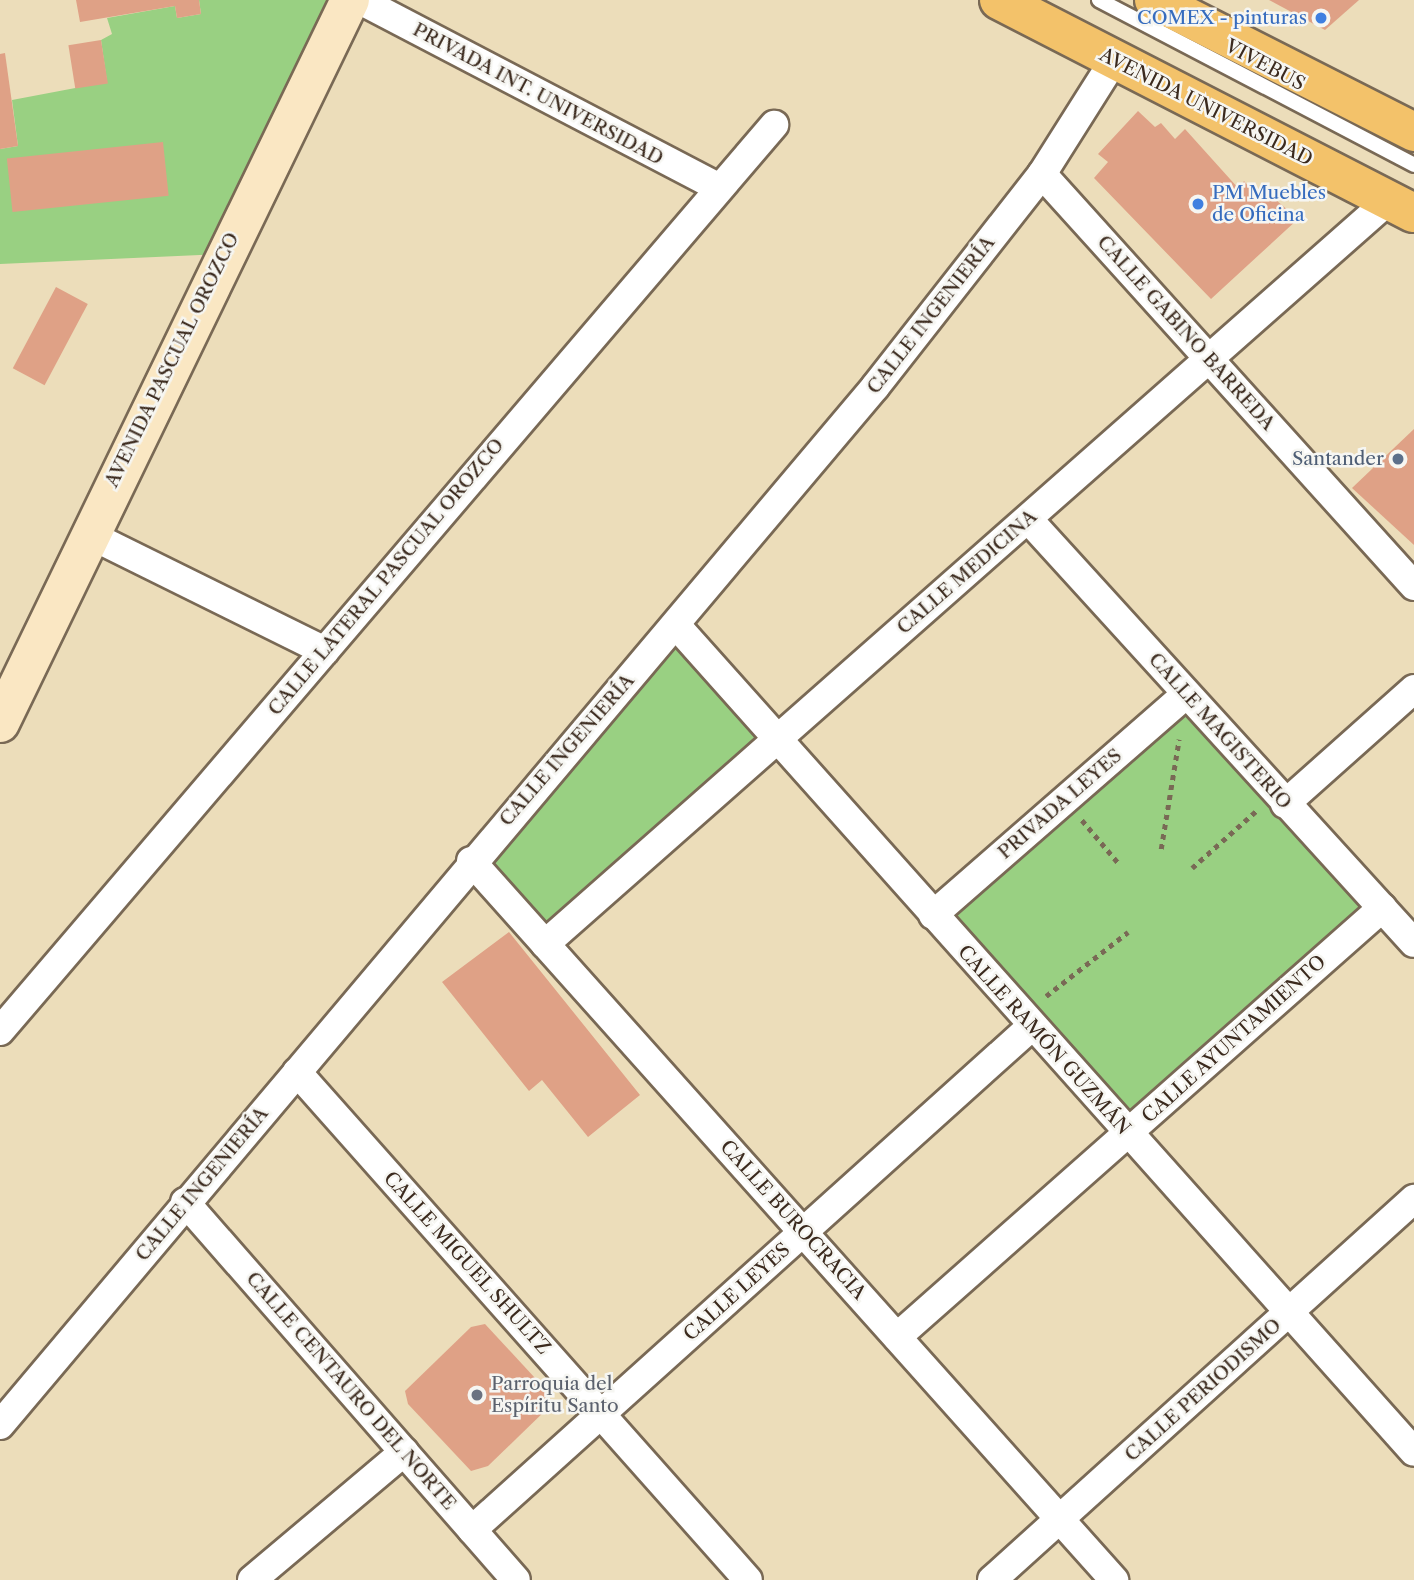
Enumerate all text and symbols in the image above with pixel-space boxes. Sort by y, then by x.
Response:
place label: COMEX - pinturas [1137,7,1307,29]
marker: COMEX - pinturas [1313,10,1329,26]
street label: PRIVADA INT. UNIVERSIDAD [409,18,667,170]
street label: VIVEBUS [1221,35,1309,95]
street label: AVENIDA UNIVERSIDAD [1095,43,1317,171]
place label: PM Muebles de Oficina [1212,182,1326,226]
marker: PM Muebles de Oficina [1190,196,1206,212]
street label: AVENIDA PASCUAL OROZCO [100,228,244,492]
street label: CALLE GABINO BARREDA [1092,231,1280,435]
street label: CALLE INGENIERÍA [862,232,1000,398]
street label: CALLE LATERAL PASCUAL OROZCO [263,434,509,720]
place label: Santander [1292,448,1384,470]
marker: Santander [1390,451,1406,467]
street label: CALLE MEDICINA [892,505,1042,639]
street label: CALLE MAGISTERIO [1144,648,1296,814]
street label: CALLE INGENIERÍA [495,669,639,831]
street label: PRIVADA LEYES [993,744,1127,864]
street label: CALLE RAMÓN GUZMÁN [953,941,1135,1139]
street label: CALLE AYUNTAMIENTO [1137,950,1331,1128]
street label: CALLE INGENIERÍA [131,1102,273,1266]
street label: CALLE BUROCRACIA [715,1135,871,1305]
street label: CALLE MIGUEL SHULTZ [379,1167,555,1359]
street label: CALLE LEYES [679,1238,795,1346]
street label: CALLE CENTAURO DEL NORTE [241,1267,461,1515]
street label: CALLE PERIODISMO [1120,1314,1286,1466]
place label: Parroquia del Espíritu Santo [491,1373,619,1417]
marker: Parroquia del Espíritu Santo [469,1387,485,1403]

